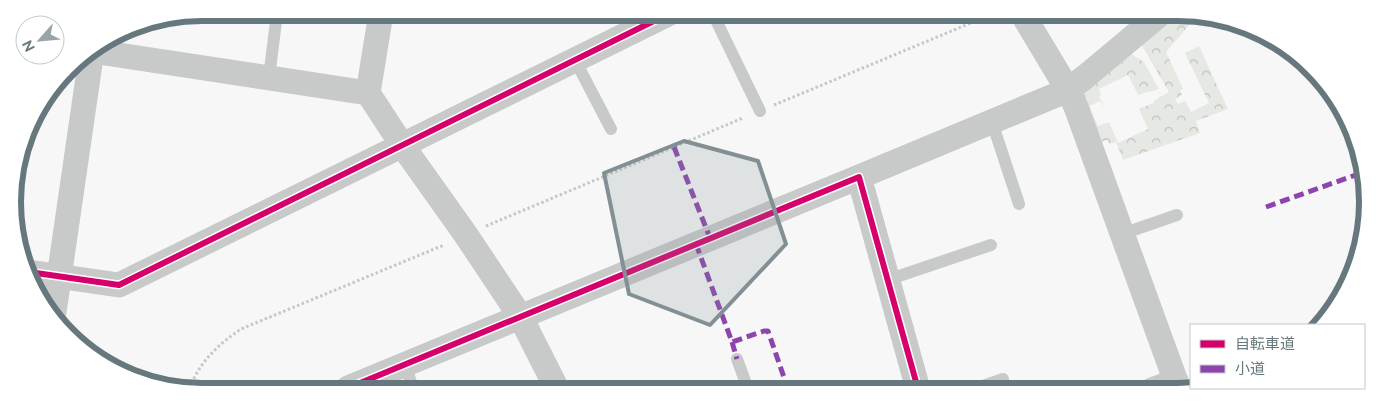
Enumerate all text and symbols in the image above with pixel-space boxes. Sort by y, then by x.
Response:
north arrow [15,15,65,65]
text: N [19,38,38,54]
legend [1190,324,1365,389]
text: 自転車道 [1235,335,1295,353]
text: 小道 [1235,360,1265,378]

